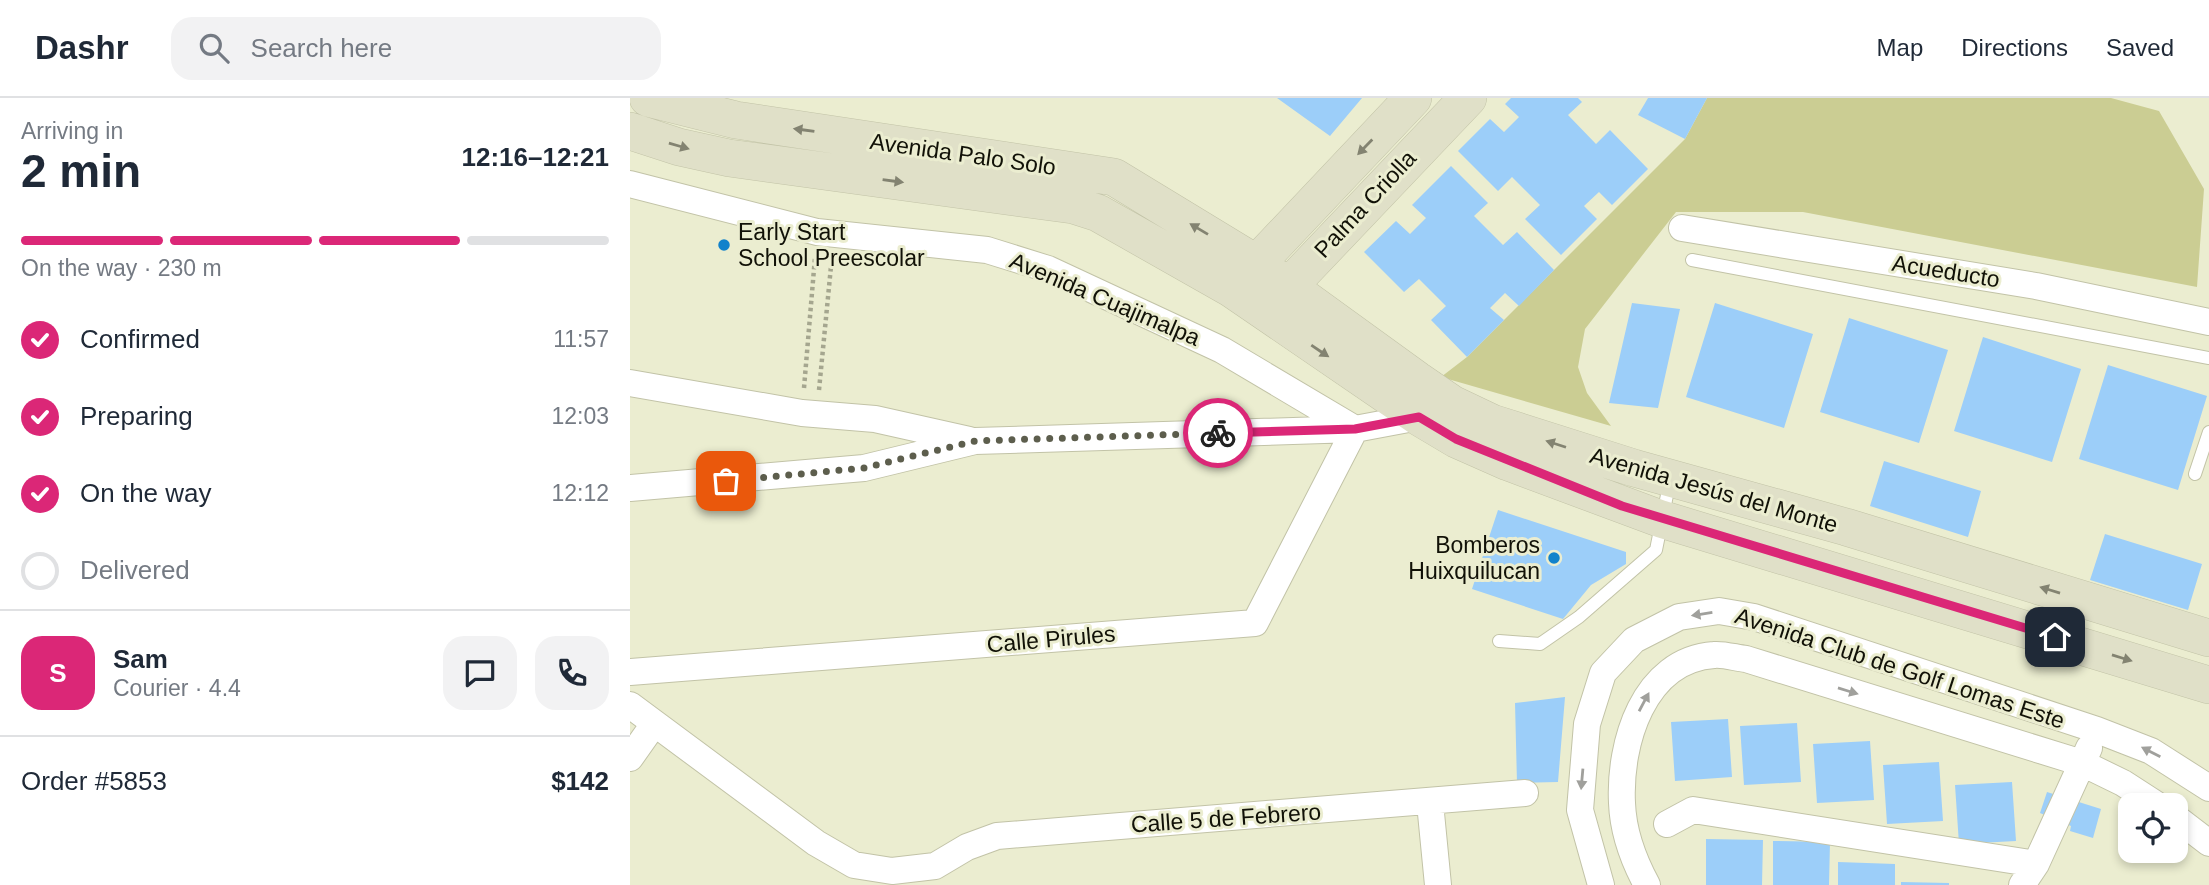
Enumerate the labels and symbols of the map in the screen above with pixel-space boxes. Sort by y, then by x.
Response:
one-way arrow [793,125,815,136]
street label: Avenida Palo Solo [868,128,1058,180]
one-way arrow [1357,138,1374,155]
one-way arrow [669,142,690,152]
street label: Palma Criolla [1309,145,1421,263]
one-way arrow [882,176,904,187]
place label: Early Start School Preescolar [738,219,925,271]
one-way arrow [1189,222,1208,235]
marker: Early Start School Preescolar [716,237,732,253]
street label: Avenida Cuajimalpa [1006,247,1204,351]
street label: Acueducto [1890,250,2002,292]
one-way arrow [1310,344,1329,357]
courier [1183,398,1253,468]
one-way arrow [1545,438,1566,448]
street label: Avenida Jesús del Monte [1587,442,1841,538]
pin [696,451,756,511]
place label: Bomberos Huixquilucan [1408,532,1540,584]
marker: Bomberos Huixquilucan [1546,550,1562,566]
one-way arrow [2039,584,2060,594]
street label: Avenida Club de Golf Lomas Este [1732,602,2068,734]
pin [2025,607,2085,667]
one-way arrow [1691,609,1713,620]
street label: Calle Pirules [986,620,1116,658]
one-way arrow [2112,654,2133,664]
one-way arrow [1838,686,1859,696]
one-way arrow [1637,692,1649,712]
one-way arrow [2141,747,2161,758]
one-way arrow [1576,768,1587,790]
street label: Calle 5 de Febrero [1130,798,1322,838]

